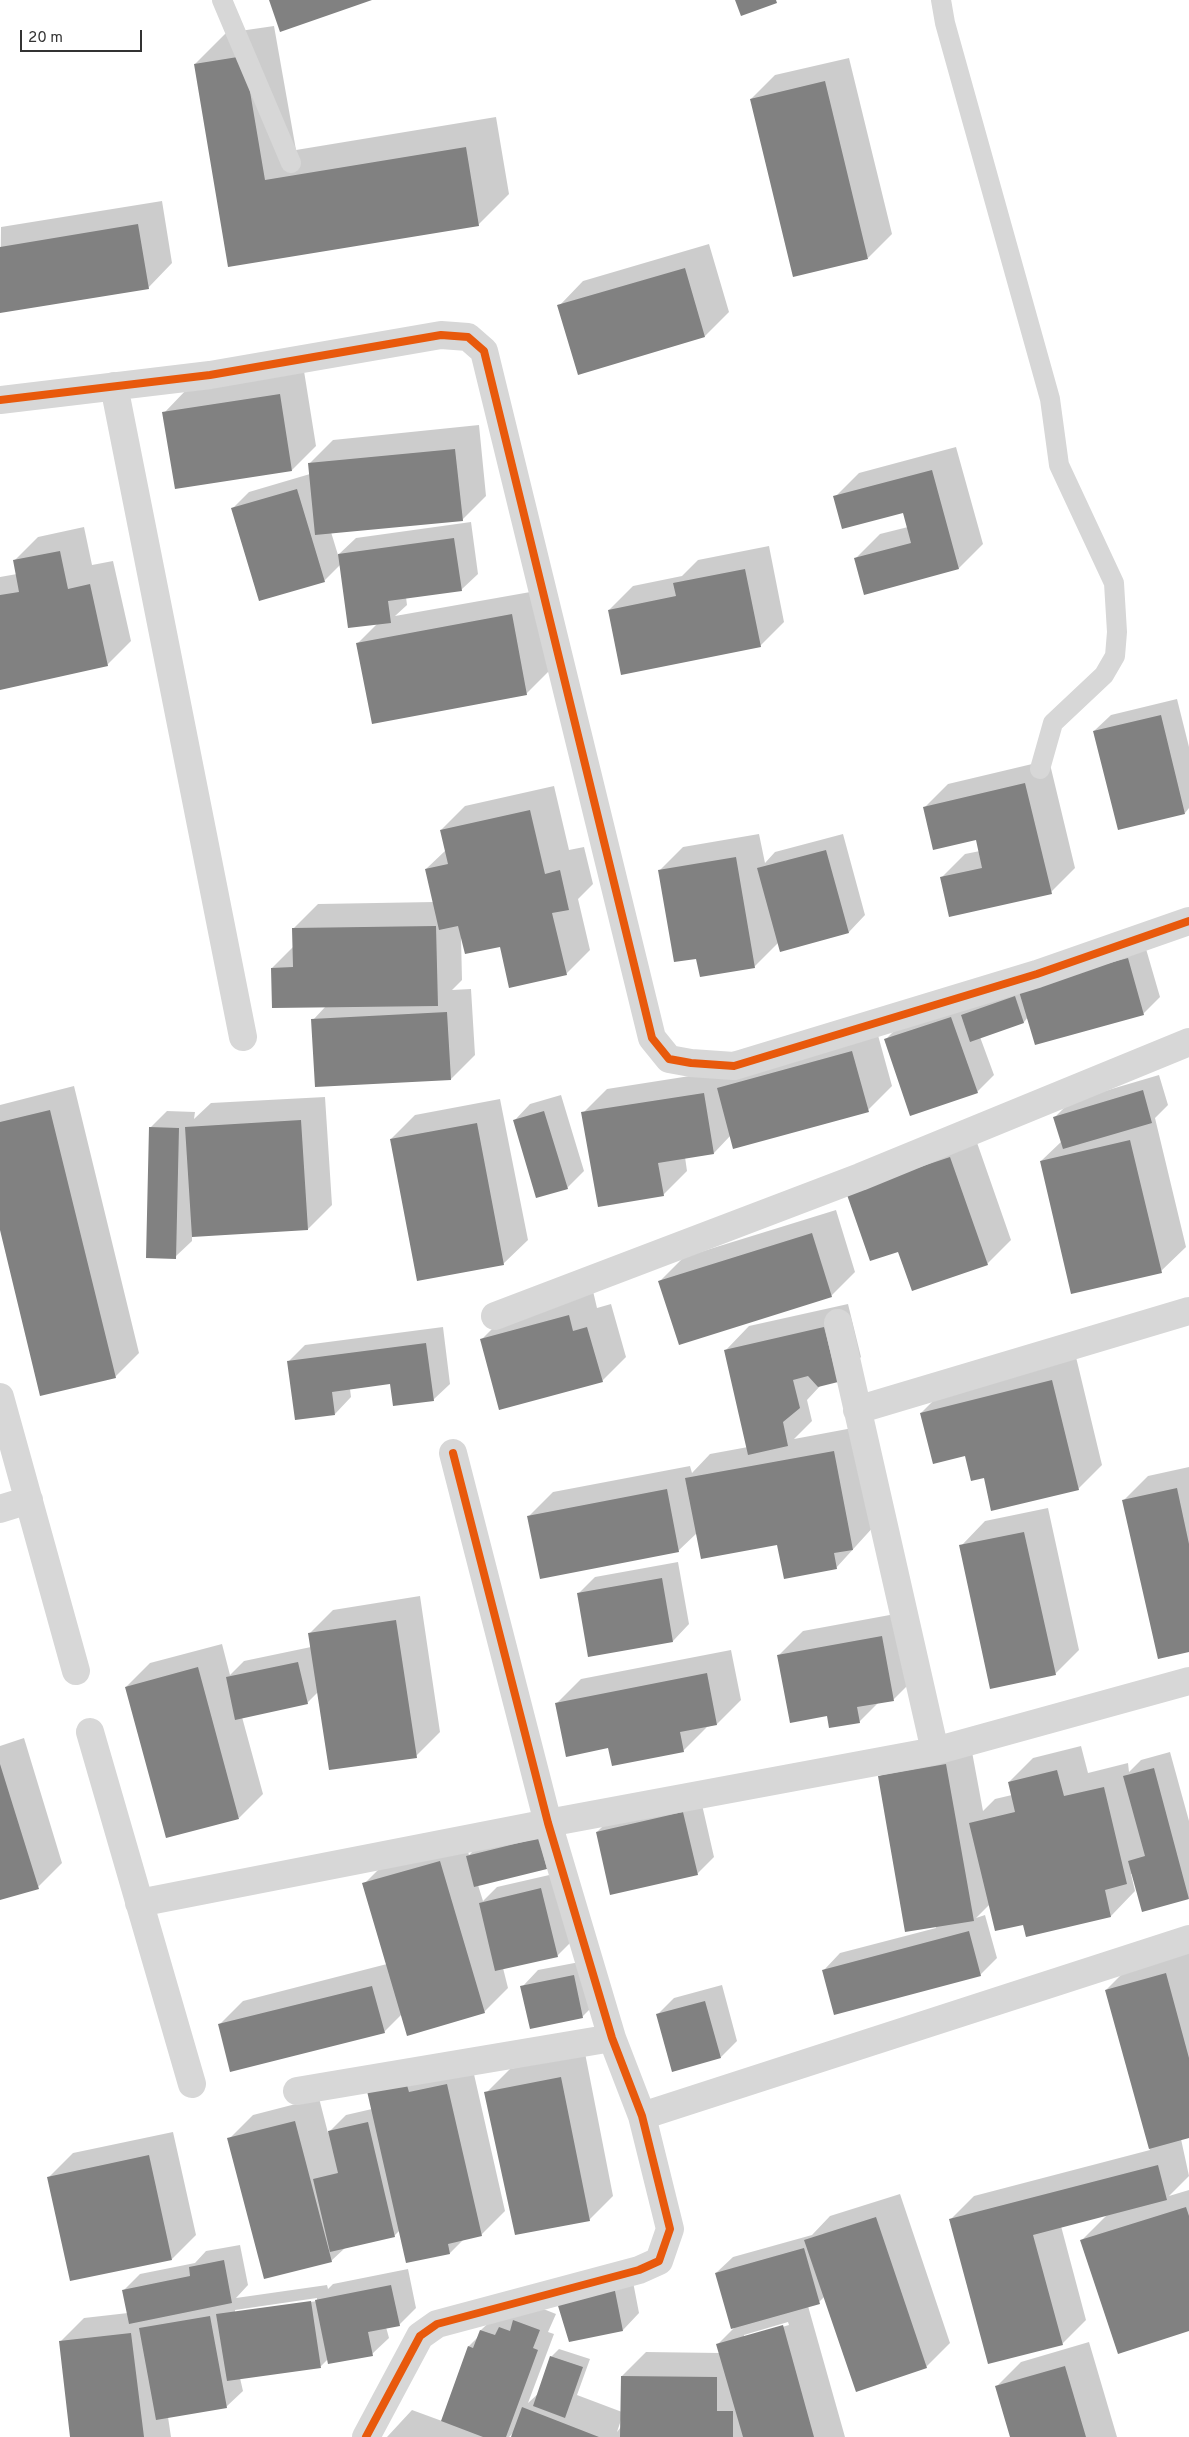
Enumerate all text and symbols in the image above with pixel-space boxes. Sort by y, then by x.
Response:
scale bar [22,20,145,52]
text: 20 m [28,29,63,48]

